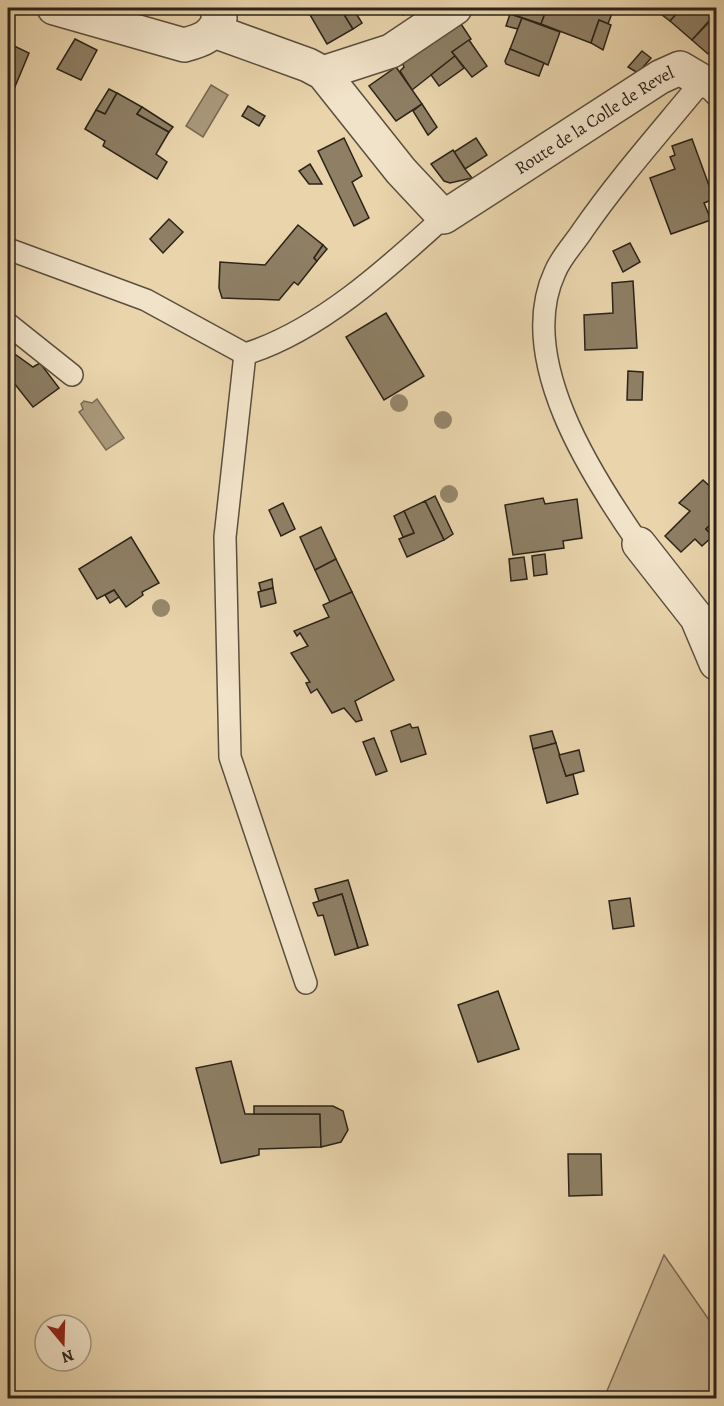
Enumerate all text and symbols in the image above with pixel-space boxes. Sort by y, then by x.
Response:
street label: Route de la Colle de Revel [510,60,678,180]
north arrow [33,1313,93,1373]
text: N [58,1344,77,1369]

